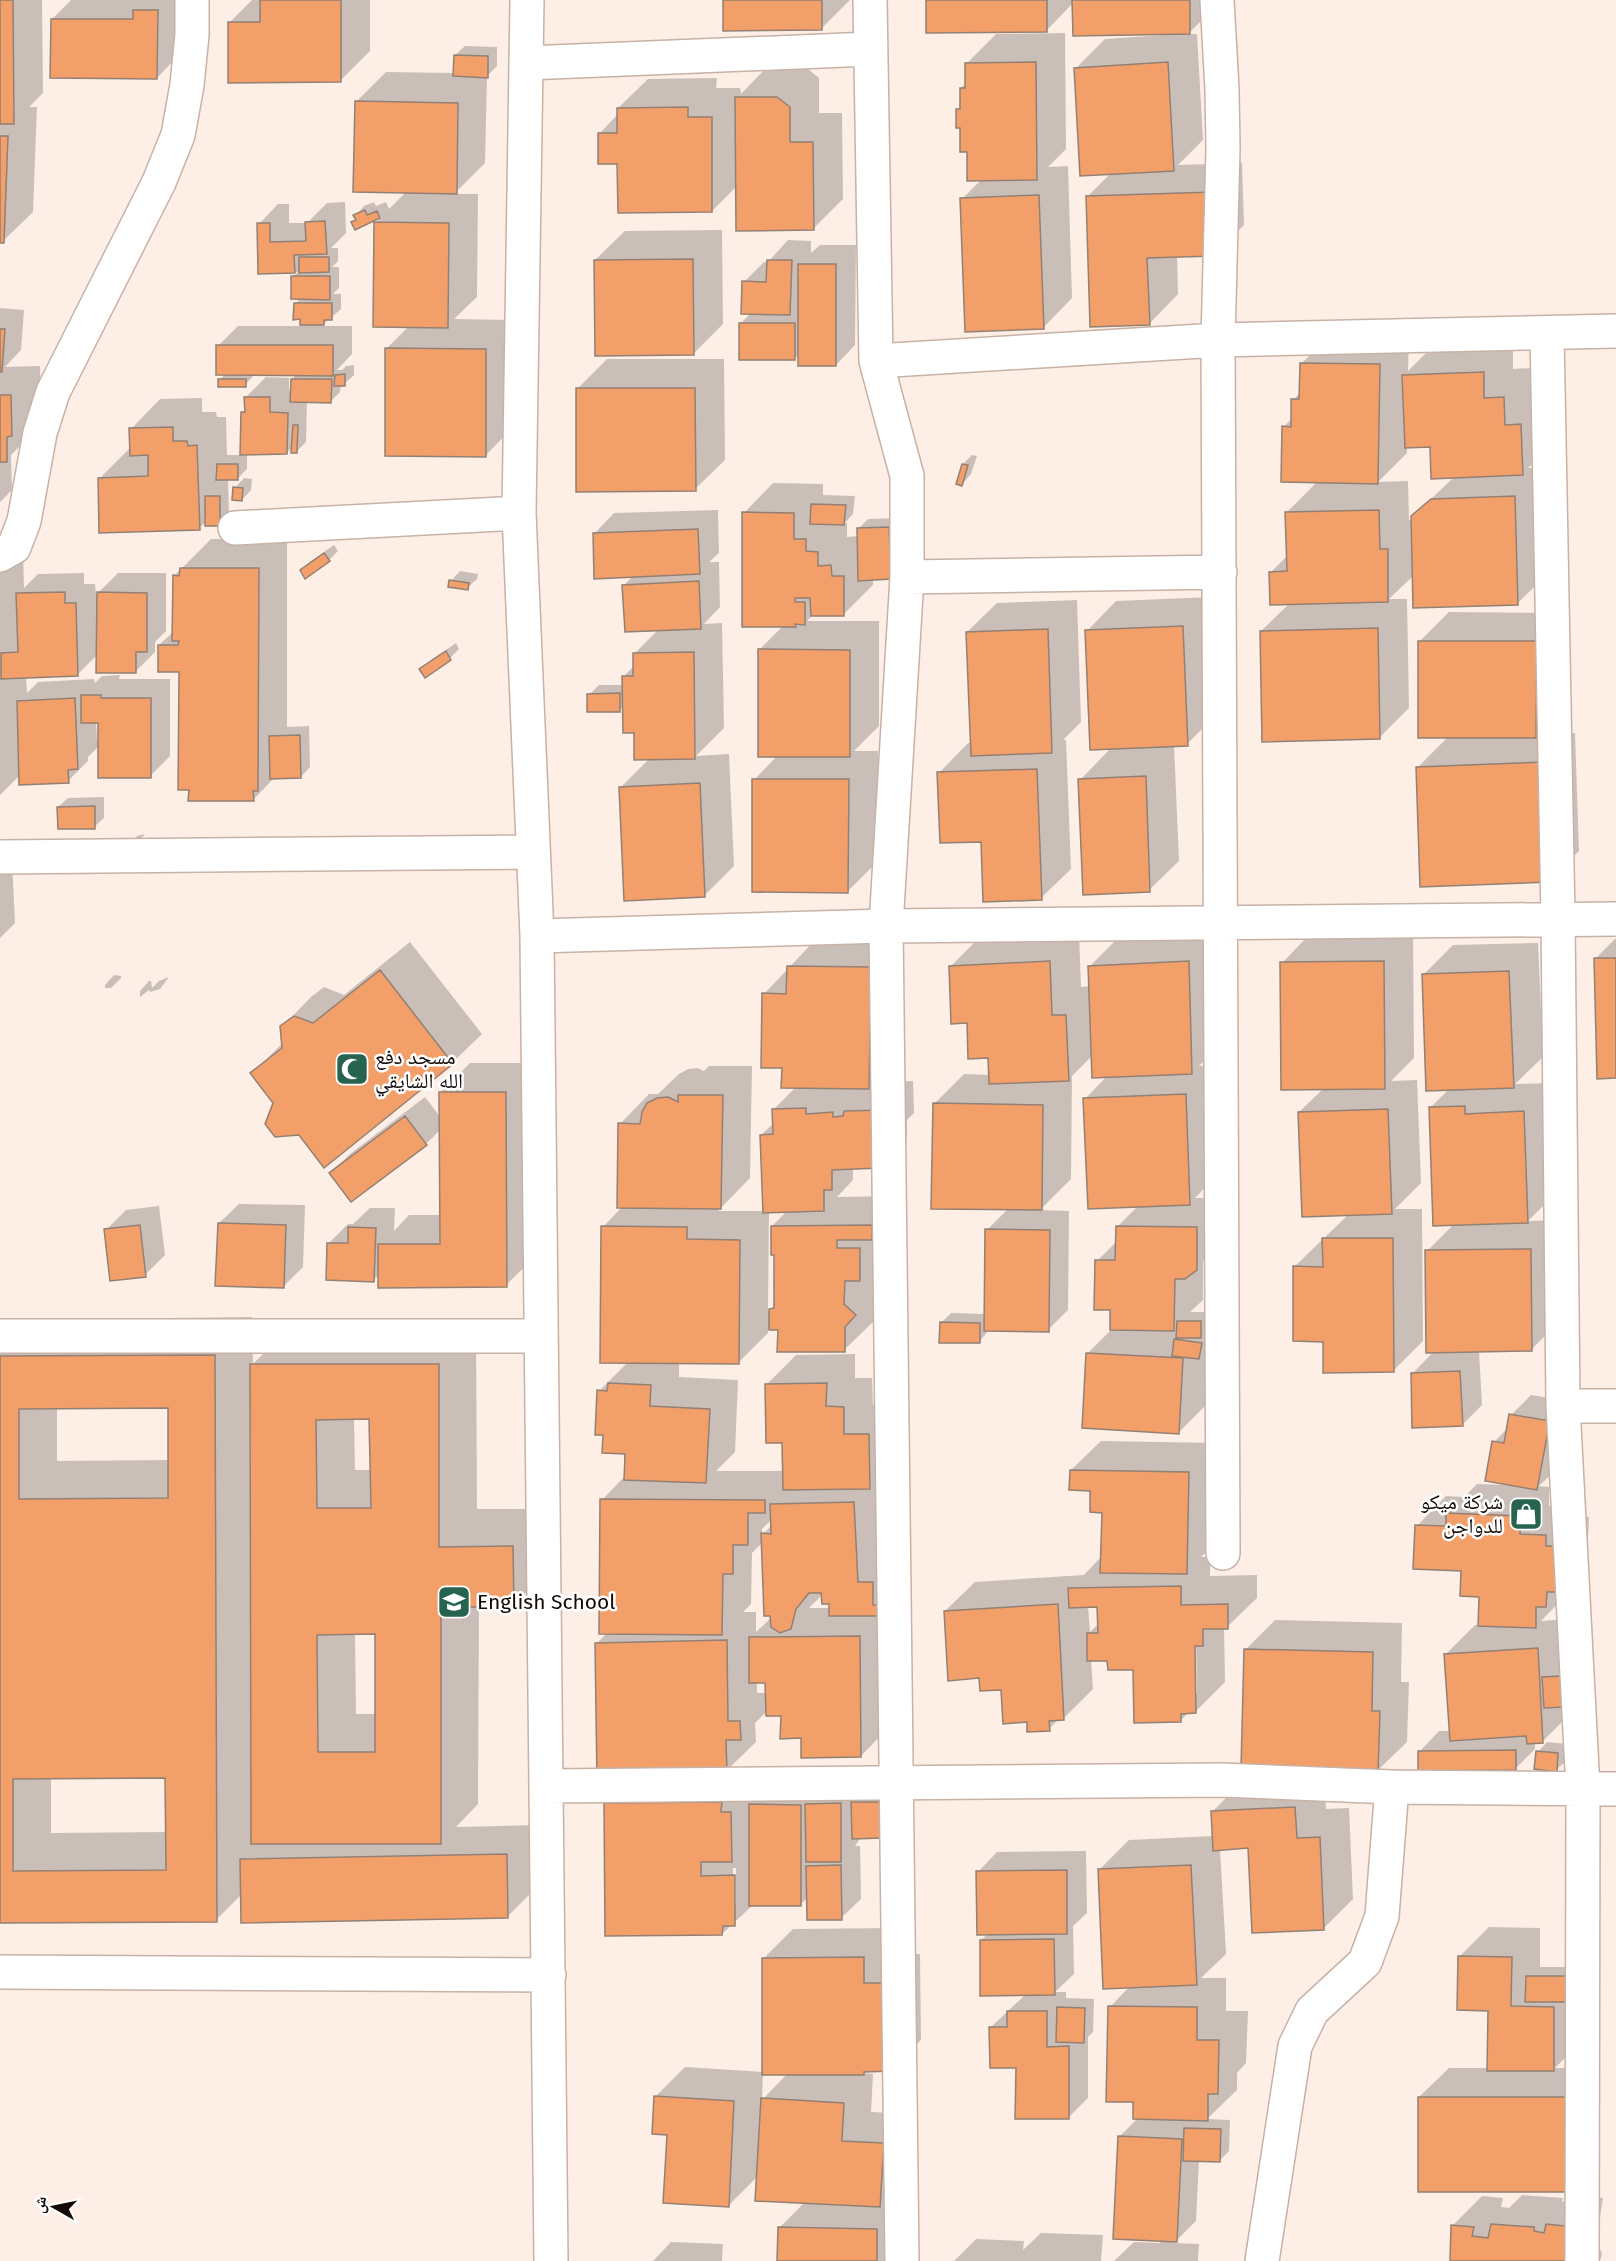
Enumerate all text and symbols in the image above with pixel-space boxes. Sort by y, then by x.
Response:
place label: مسجد دفع الله الشايقي [375,1044,463,1097]
mosque icon: مسجد دفع الله الشايقي [334,1051,370,1087]
place label: شركة ميكو للدواجن [1420,1489,1503,1539]
shop icon: شركة ميكو للدواجن [1508,1496,1544,1532]
school or university icon: English School [436,1584,472,1620]
place label: English School [477,1589,615,1615]
north arrow [24,2177,84,2237]
text: ش [29,2195,50,2215]

